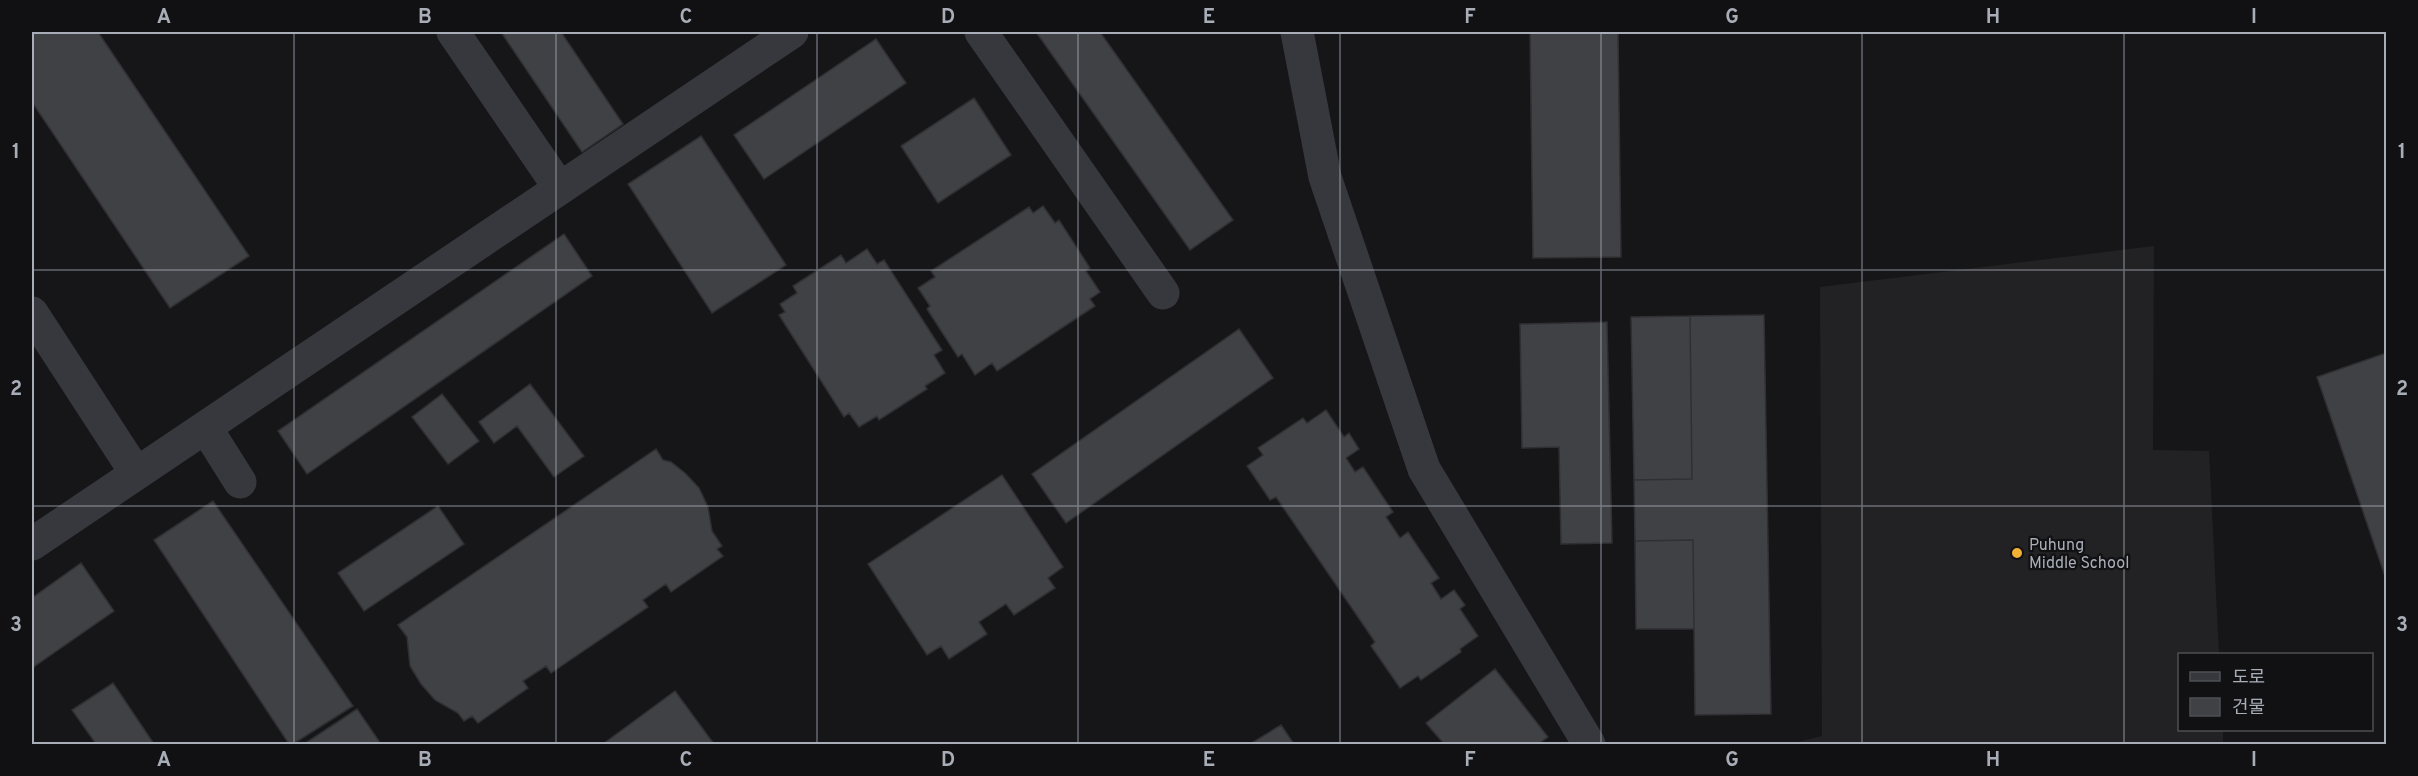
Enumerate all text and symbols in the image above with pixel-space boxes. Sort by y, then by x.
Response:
text: A [157,5,171,31]
text: B [418,5,432,31]
text: C [680,5,692,31]
text: D [941,5,955,31]
text: E [1203,5,1215,31]
text: F [1464,5,1476,31]
text: G [1725,5,1739,31]
text: H [1986,5,2000,31]
text: I [2251,5,2257,31]
text: 1 [12,140,20,166]
text: 1 [2398,140,2406,166]
text: 2 [10,377,22,403]
text: 2 [2396,377,2408,403]
place label: Puhung Middle School [2029,536,2129,574]
marker: Puhung Middle School [2010,546,2024,560]
text: 3 [10,613,22,639]
text: 3 [2396,613,2408,639]
legend [2178,653,2373,731]
text: 도로 [2232,667,2265,690]
text: 건물 [2232,697,2265,720]
text: A [157,748,171,774]
text: B [418,748,432,774]
text: C [680,748,692,774]
text: D [941,748,955,774]
text: E [1203,748,1215,774]
text: F [1464,748,1476,774]
text: G [1725,748,1739,774]
text: H [1986,748,2000,774]
text: I [2251,748,2257,774]

